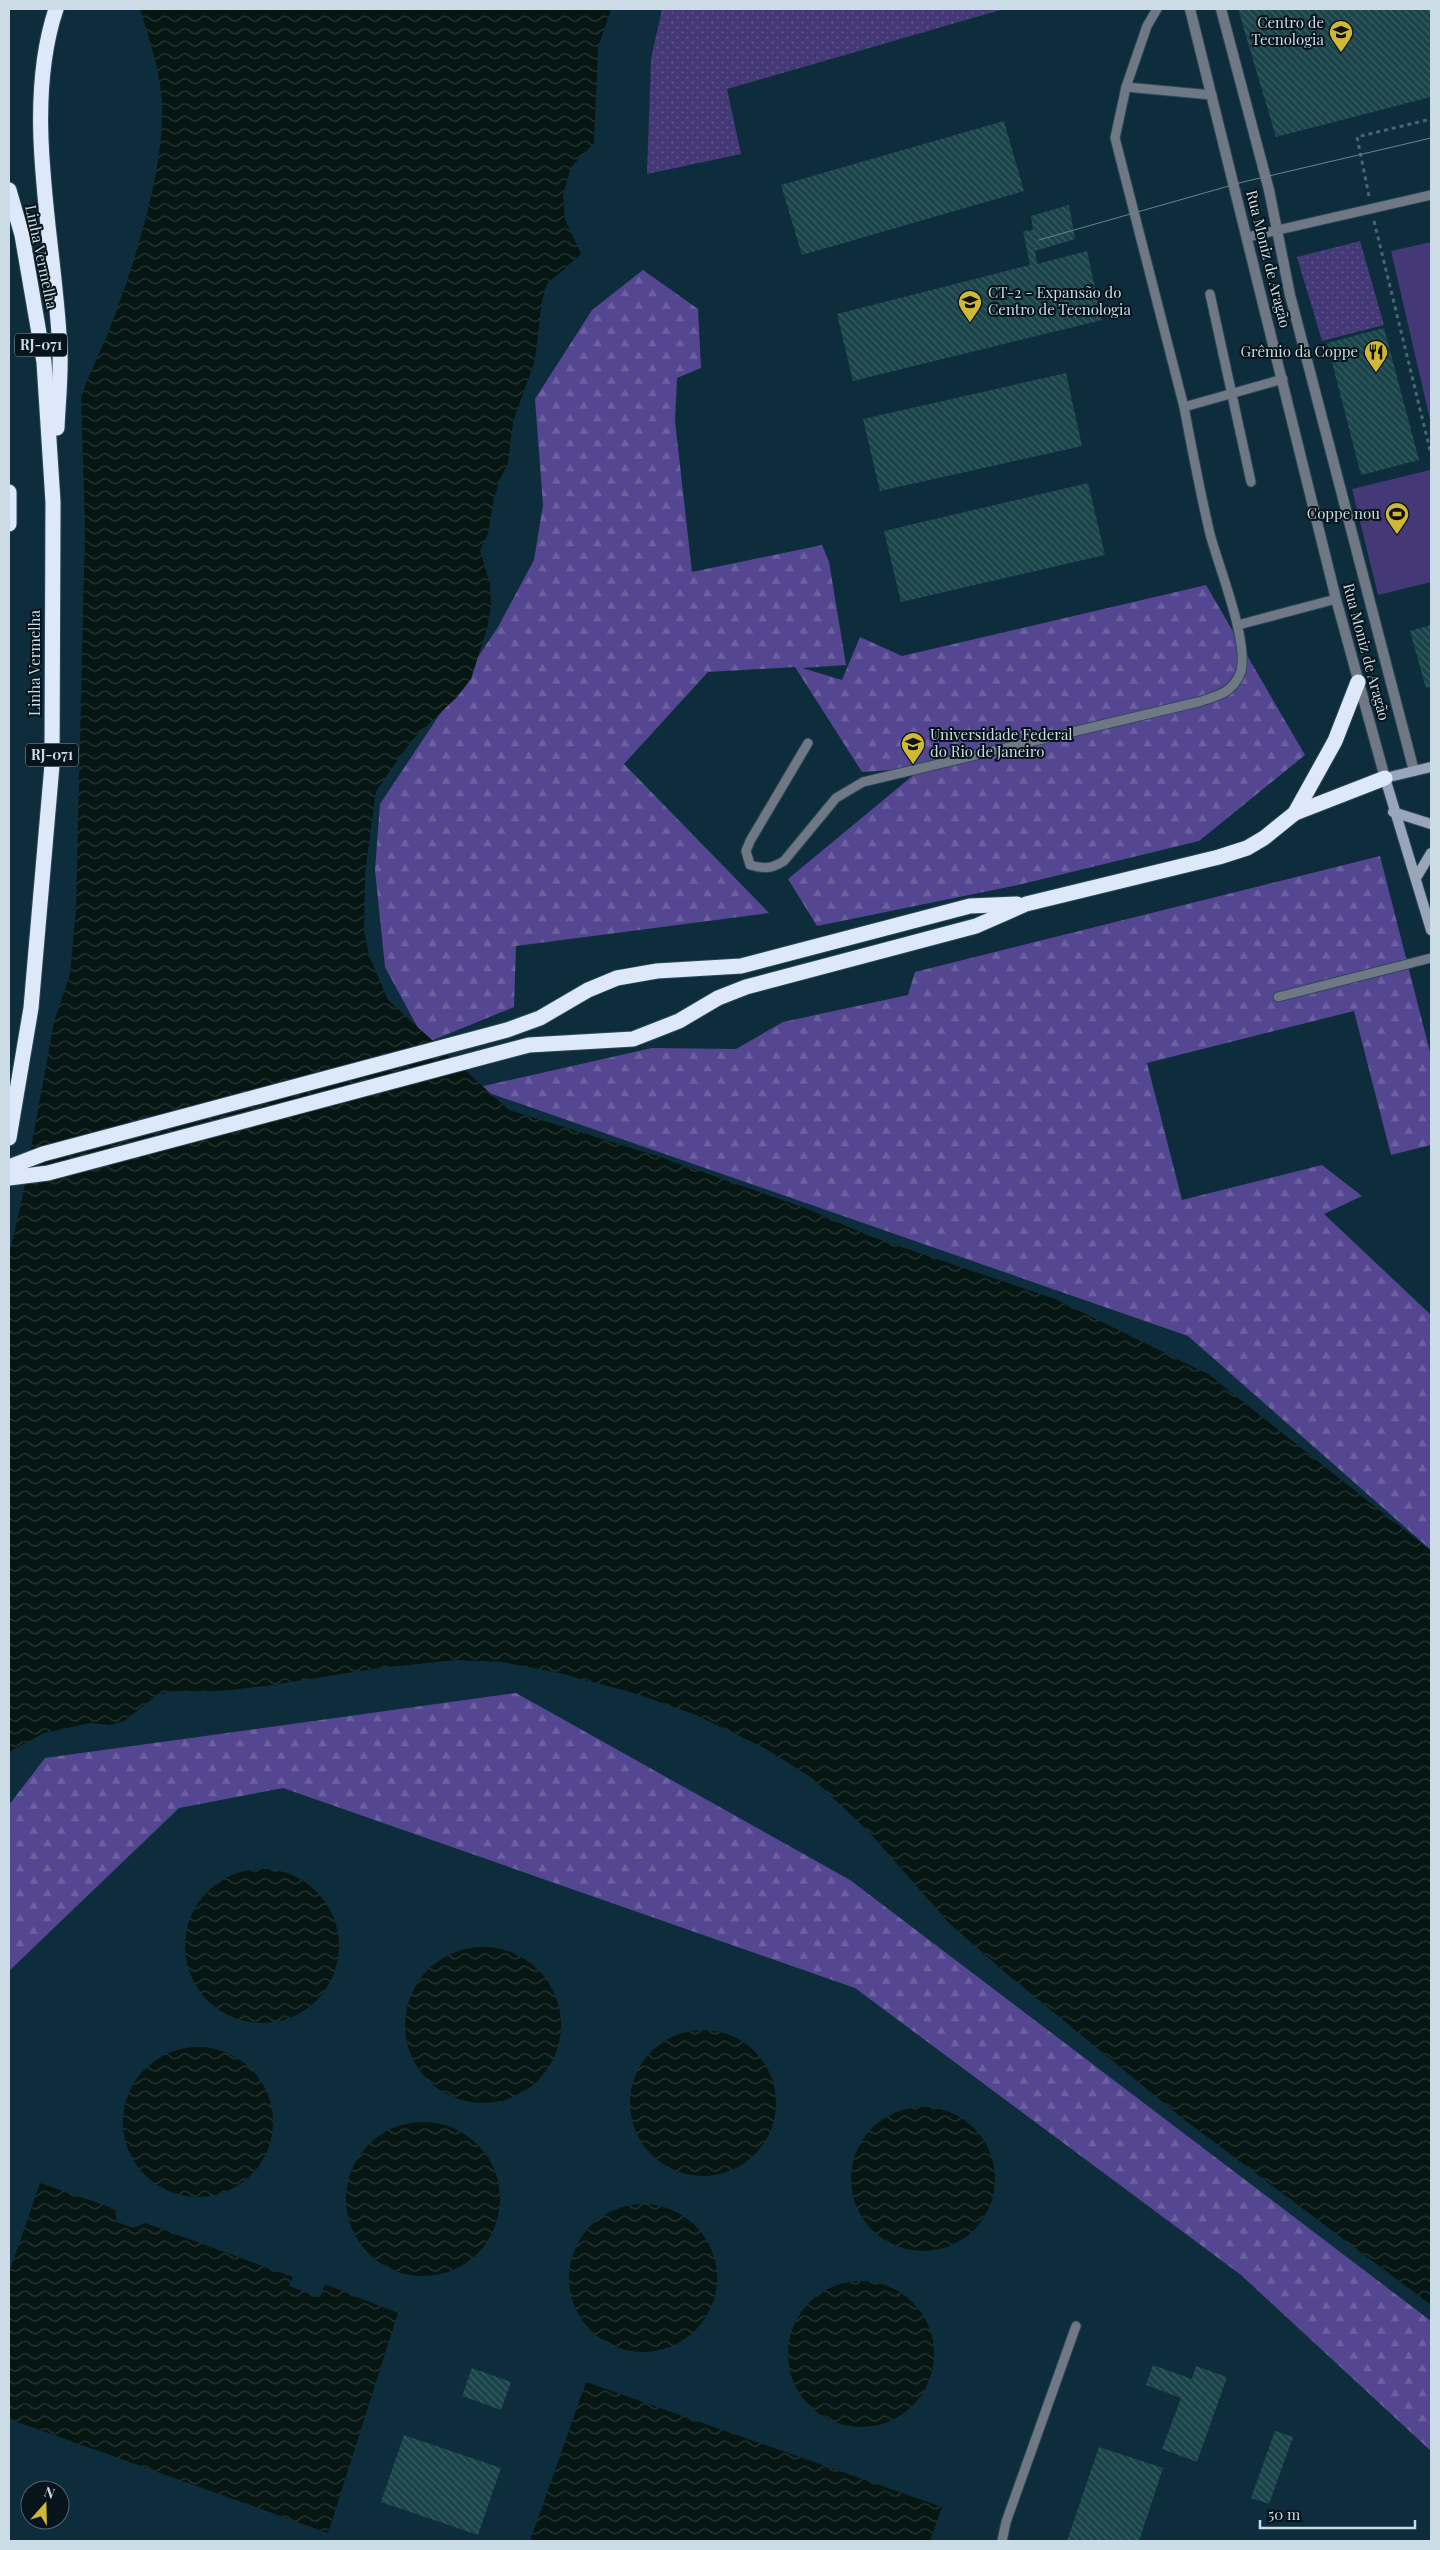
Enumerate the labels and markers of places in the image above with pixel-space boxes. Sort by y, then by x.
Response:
place label: Centro de Tecnologia [1251,12,1325,49]
school or university icon: Centro de Tecnologia [1328,19,1354,53]
place label: CT-2 - Expansão do Centro de Tecnologia [988,282,1131,319]
school or university icon: CT-2 - Expansão do Centro de Tecnologia [957,289,983,323]
restaurant icon: Grêmio da Coppe [1363,339,1389,373]
place label: Grêmio da Coppe [1241,341,1358,361]
sports icon: Coppe nou [1384,501,1410,535]
place label: Coppe nou [1307,503,1380,523]
place label: Universidade Federal do Rio de Janeiro [930,724,1073,761]
school or university icon: Universidade Federal do Rio de Janeiro [900,731,926,765]

